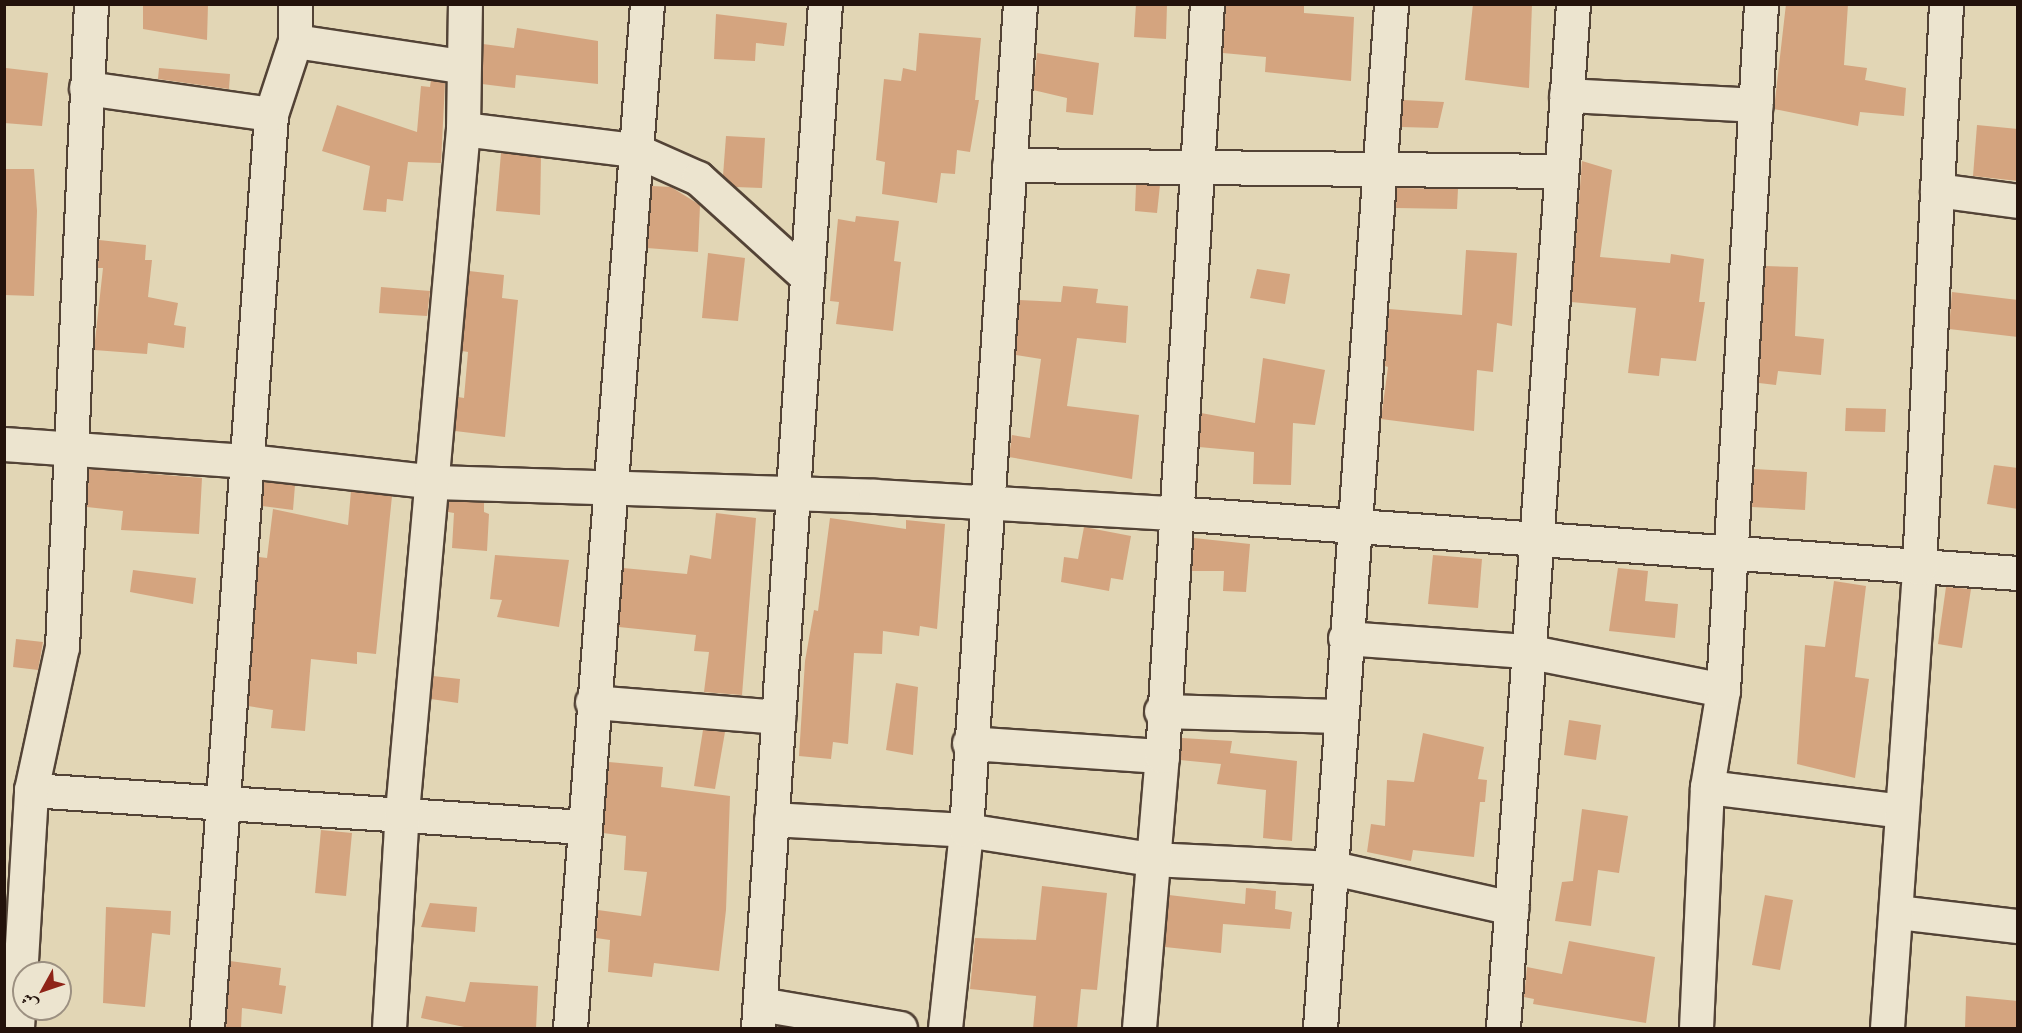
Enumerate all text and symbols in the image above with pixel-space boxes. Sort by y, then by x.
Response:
north arrow [12,961,72,1021]
text: ش [17,989,42,1014]

